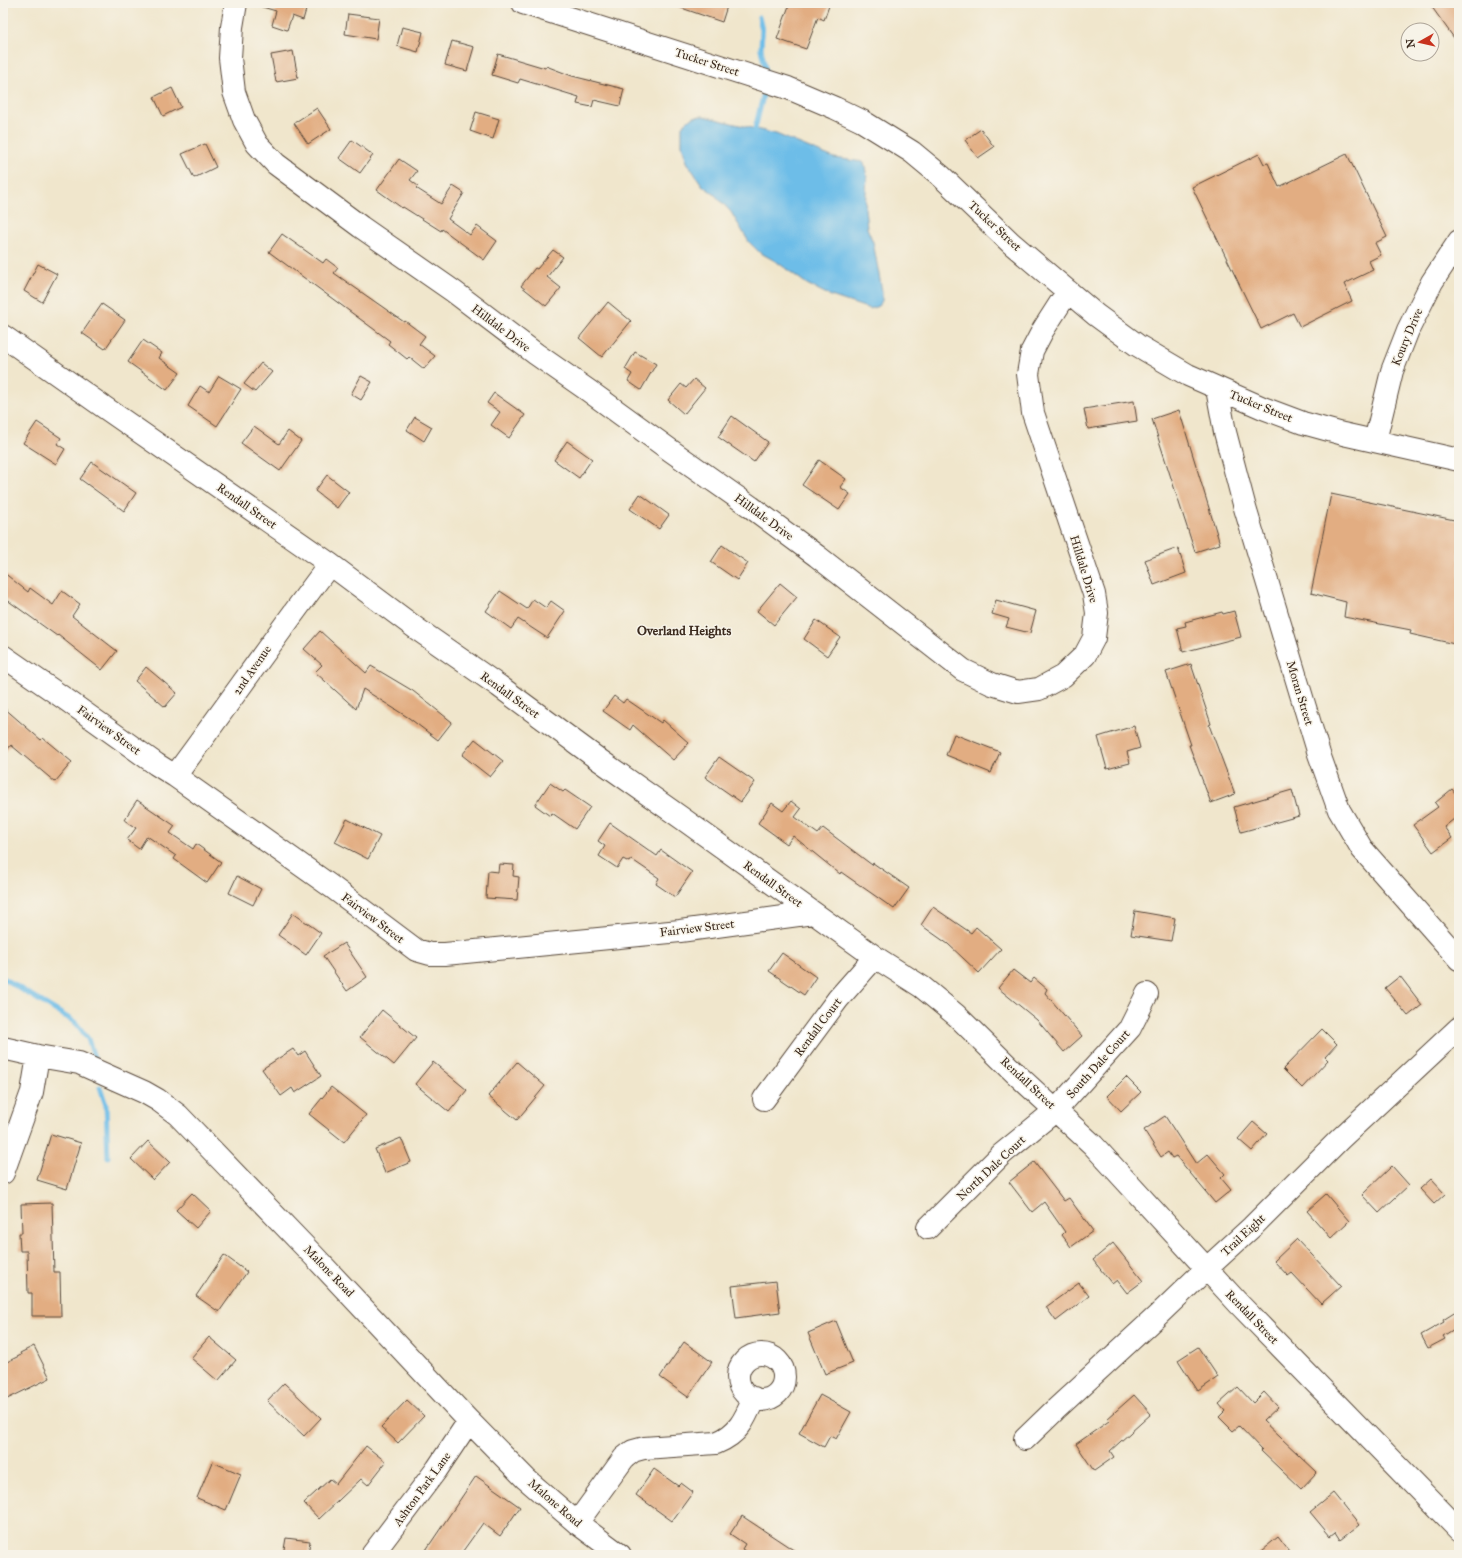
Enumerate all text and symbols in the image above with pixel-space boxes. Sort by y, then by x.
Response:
north arrow [1400,22,1440,62]
text: N [1403,37,1418,49]
street label: Tucker Street [673,45,742,79]
street label: Tucker Street [966,198,1025,254]
street label: Hilldale Drive [469,301,533,355]
street label: Koury Drive [1389,306,1425,368]
street label: Tucker Street [1227,387,1295,425]
street label: Rendall Street [214,480,280,532]
street label: Hilldale Drive [732,491,796,543]
street label: Hilldale Drive [1067,534,1101,604]
district label: Overland Heights [637,623,731,639]
street label: 2nd Avenue [230,643,274,697]
street label: Moran Street [1284,659,1317,728]
street label: Rendall Street [478,669,543,722]
street label: Fairview Street [75,702,144,758]
street label: Rendall Street [741,858,806,911]
street label: Fairview Street [339,890,408,947]
street label: Fairview Street [659,916,736,940]
street label: Rendall Court [791,994,845,1059]
street label: South Dale Court [1063,1026,1133,1101]
street label: Rendall Street [998,1054,1059,1112]
street label: North Dale Court [954,1132,1029,1203]
street label: Trail Eight [1218,1211,1269,1260]
street label: Malone Road [301,1242,357,1300]
street label: Rendall Street [1223,1287,1282,1348]
street label: Ashton Park Lane [390,1449,454,1530]
street label: Malone Road [525,1476,585,1530]

